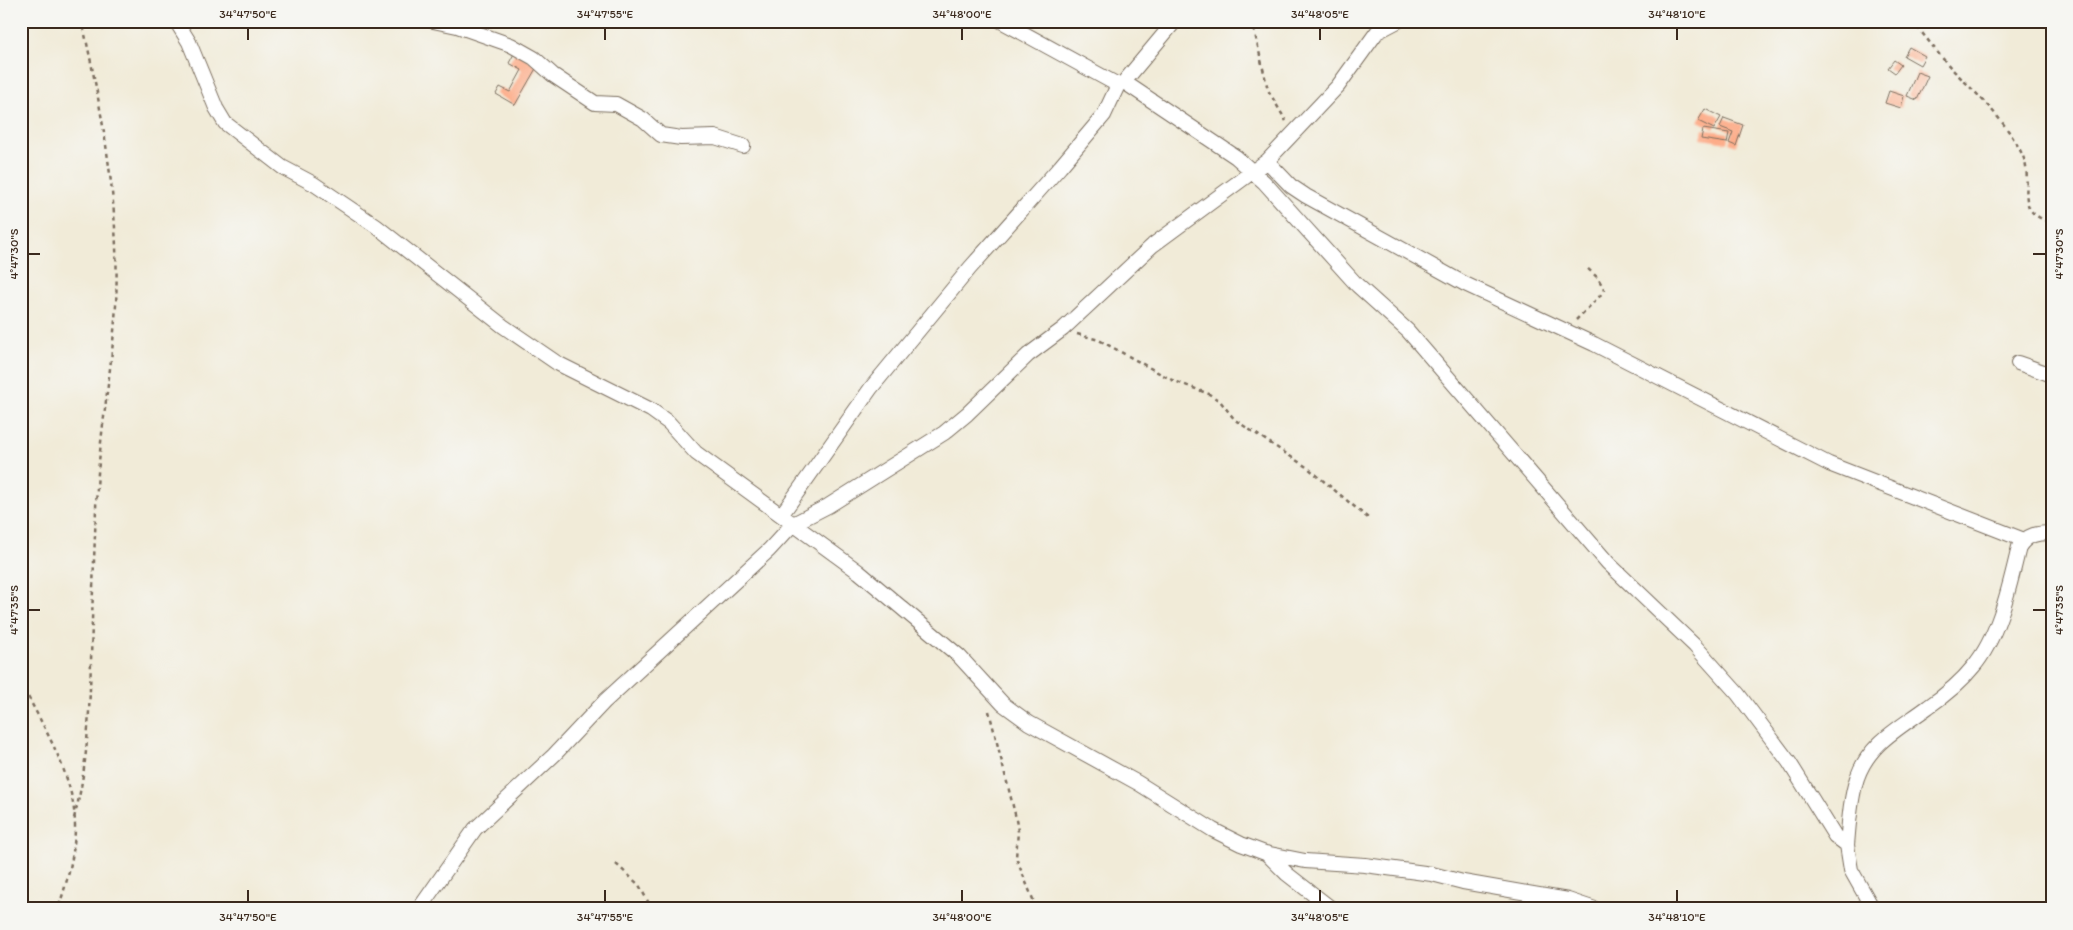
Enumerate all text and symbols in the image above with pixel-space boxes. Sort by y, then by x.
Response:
text: 34°47'50"E [219,7,277,21]
text: 34°47'55"E [577,7,634,21]
text: 34°48'00"E [932,7,992,21]
text: 34°48'05"E [1291,7,1349,21]
text: 34°48'10"E [1648,7,1706,21]
text: 4°47'30"S [7,228,21,280]
text: 4°47'30"S [2052,228,2066,280]
text: 4°47'35"S [7,585,21,635]
text: 4°47'35"S [2052,585,2066,635]
text: 34°47'50"E [219,910,277,924]
text: 34°47'55"E [577,910,634,924]
text: 34°48'00"E [932,910,992,924]
text: 34°48'05"E [1291,910,1349,924]
text: 34°48'10"E [1648,910,1706,924]

